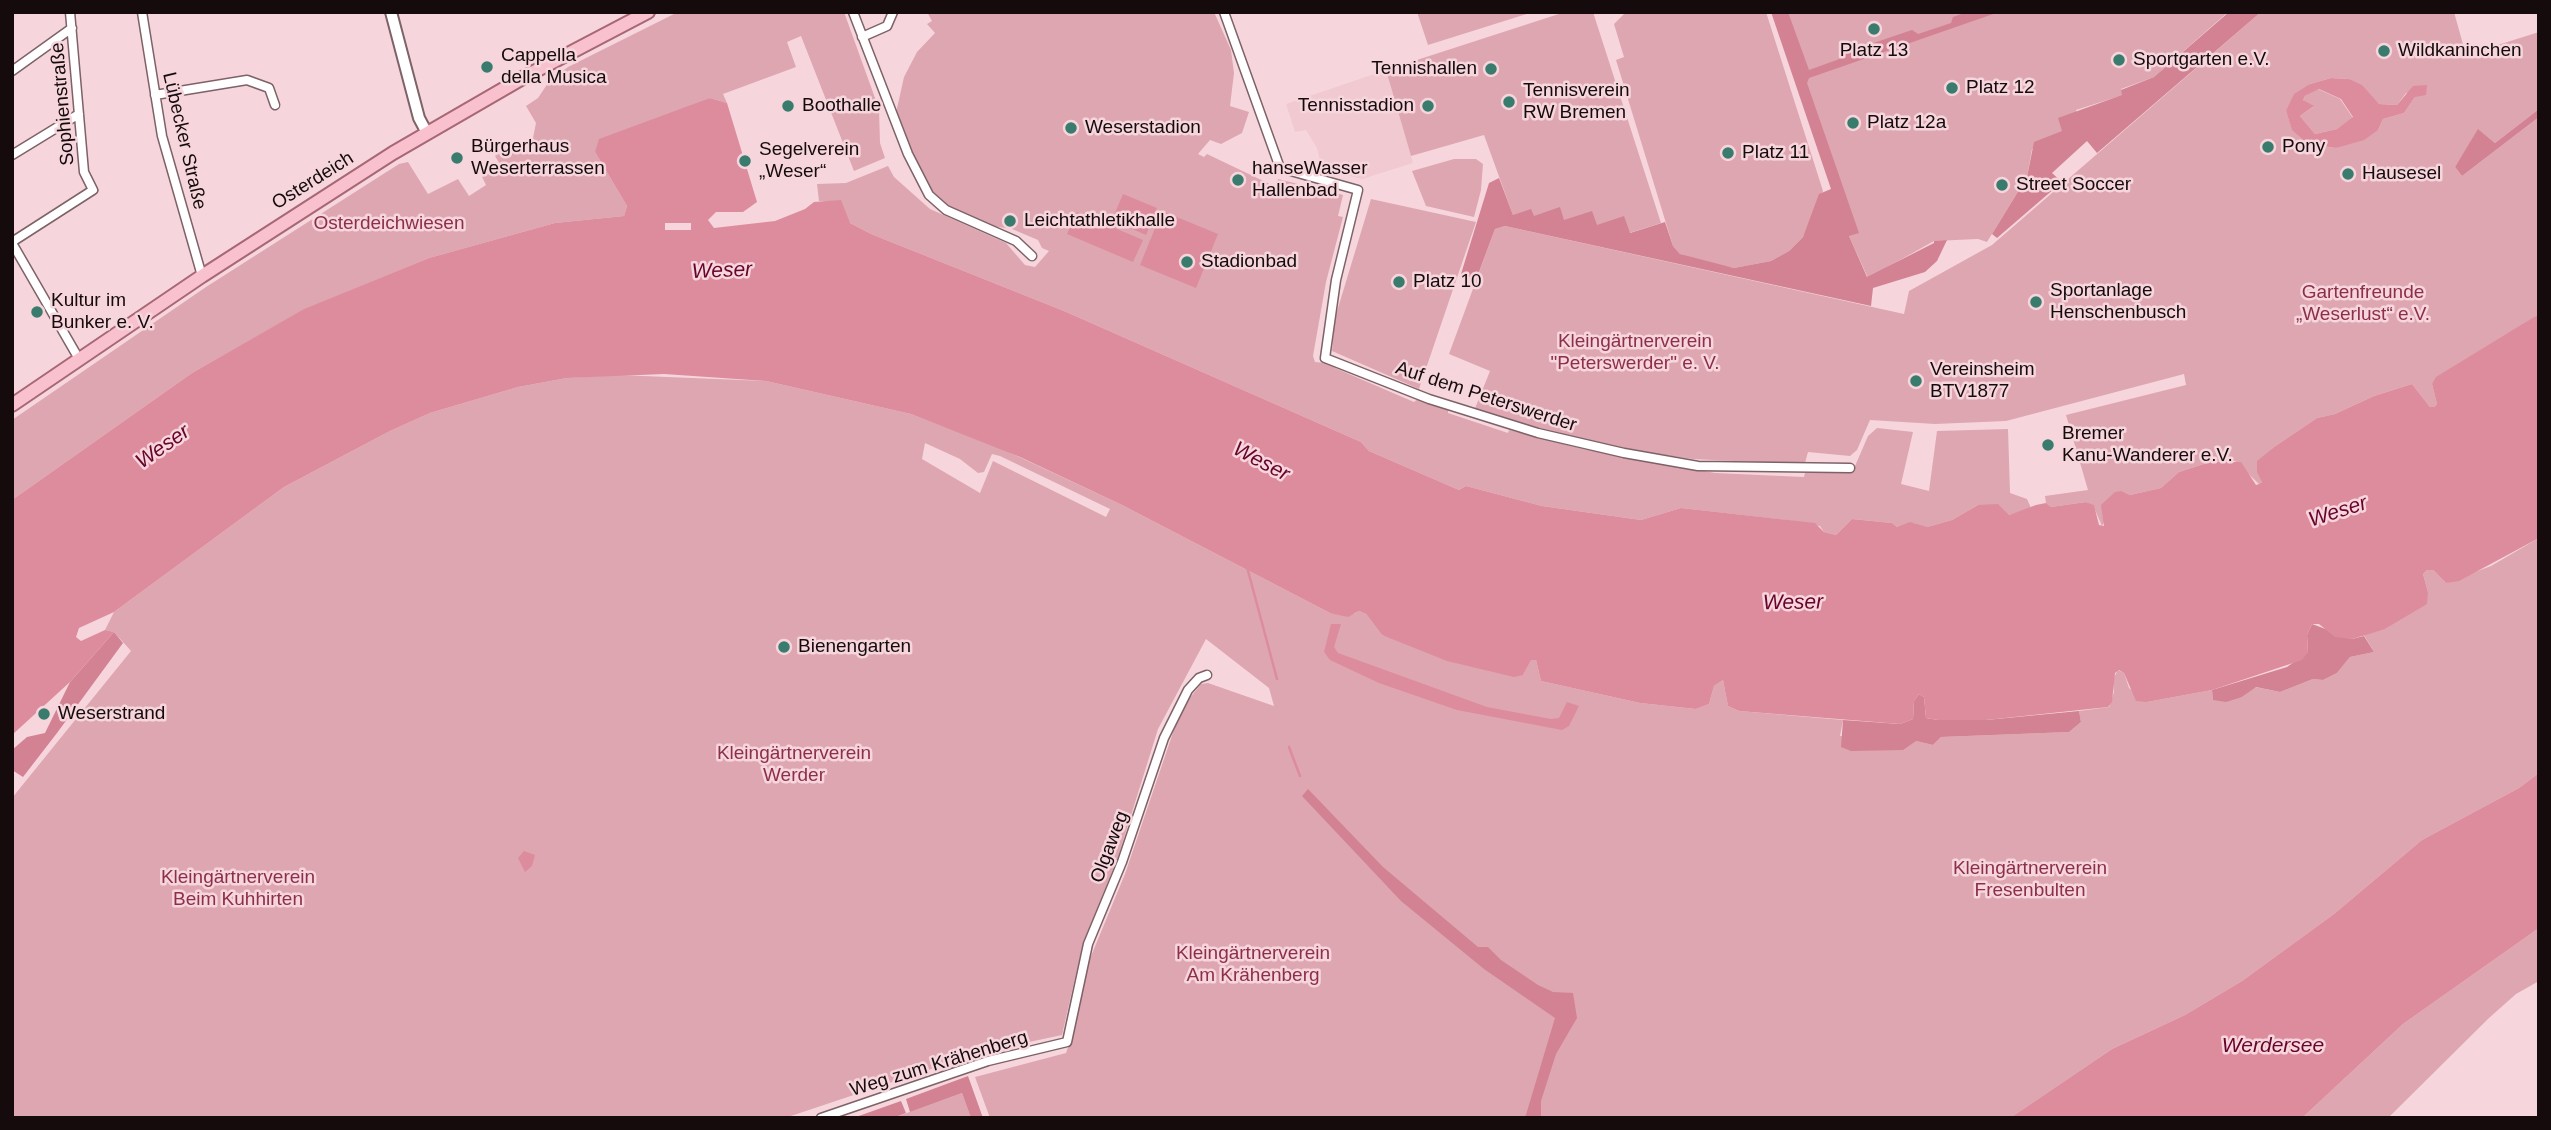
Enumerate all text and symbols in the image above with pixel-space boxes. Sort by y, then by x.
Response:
marker: Platz 13 [1866,21,1882,37]
place label: Platz 13 [1840,40,1908,62]
place label: Wildkaninchen [2398,40,2522,62]
street label: Sophienstraße [46,41,80,167]
marker: Wildkaninchen [2376,43,2392,59]
place label: Cappella della Musica [501,45,607,89]
place label: Sportgarten e.V. [2133,49,2270,71]
marker: Sportgarten e.V. [2111,52,2127,68]
place label: Tennishallen [1371,58,1477,80]
marker: Cappella della Musica [479,59,495,75]
marker: Tennishallen [1483,61,1499,77]
street label: Lübecker Straße [157,70,211,212]
place label: Platz 12 [1966,77,2035,99]
place label: Tennisverein RW Bremen [1523,80,1630,124]
marker: Platz 12 [1944,80,1960,96]
marker: Tennisverein RW Bremen [1501,94,1517,110]
place label: Boothalle [802,95,881,117]
place label: Tennisstadion [1298,95,1414,117]
marker: Boothalle [780,98,796,114]
marker: Tennisstadion [1420,98,1436,114]
place label: Platz 12a [1867,112,1946,134]
marker: Platz 12a [1845,115,1861,131]
place label: Weserstadion [1085,117,1201,139]
marker: Weserstadion [1063,120,1079,136]
place label: Bürgerhaus Weserterrassen [471,136,605,180]
place label: Pony [2282,136,2325,158]
place label: Segelverein „Weser“ [759,139,859,183]
marker: Pony [2260,139,2276,155]
place label: Platz 11 [1742,142,1809,164]
marker: Platz 11 [1720,145,1736,161]
street label: Osterdeich [268,147,358,215]
marker: Bürgerhaus Weserterrassen [449,150,465,166]
marker: Segelverein „Weser“ [737,153,753,169]
place label: hanseWasser Hallenbad [1252,158,1367,202]
place label: Hausesel [2362,163,2441,185]
marker: Hausesel [2340,166,2356,182]
marker: hanseWasser Hallenbad [1230,172,1246,188]
place label: Street Soccer [2016,174,2131,196]
marker: Street Soccer [1994,177,2010,193]
place label: Leichtathletikhalle [1024,210,1175,232]
park label: Osterdeichwiesen [313,213,465,235]
marker: Leichtathletikhalle [1002,213,1018,229]
place label: Stadionbad [1201,251,1297,273]
marker: Stadionbad [1179,254,1195,270]
water label: Weser [691,257,753,285]
place label: Platz 10 [1413,271,1482,293]
marker: Platz 10 [1391,274,1407,290]
place label: Sportanlage Henschenbusch [2050,280,2186,324]
park label: Gartenfreunde „Weserlust“ e.V. [2296,282,2430,326]
place label: Kultur im Bunker e. V. [51,290,154,334]
marker: Sportanlage Henschenbusch [2028,294,2044,310]
marker: Kultur im Bunker e. V. [29,304,45,320]
park label: Kleingärtnerverein "Peterswerder" e. V. [1550,331,1720,375]
street label: Auf dem Peterswerder [1393,357,1579,437]
place label: Vereinsheim BTV1877 [1930,359,2035,403]
marker: Vereinsheim BTV1877 [1908,373,1924,389]
water label: Weser [131,419,195,475]
place label: Bremer Kanu-Wanderer e.V. [2062,423,2233,467]
water label: Weser [1228,437,1294,487]
marker: Bremer Kanu-Wanderer e.V. [2040,437,2056,453]
water label: Weser [2305,491,2371,533]
water label: Weser [1763,590,1823,616]
place label: Bienengarten [798,636,911,658]
marker: Bienengarten [776,639,792,655]
place label: Weserstrand [58,703,165,725]
marker: Weserstrand [36,706,52,722]
park label: Kleingärtnerverein Werder [717,743,871,787]
street label: Olgaweg [1086,808,1134,886]
park label: Kleingärtnerverein Fresenbulten [1953,858,2107,902]
park label: Kleingärtnerverein Beim Kuhhirten [161,867,315,911]
park label: Kleingärtnerverein Am Krähenberg [1176,943,1330,987]
street label: Weg zum Krähenberg [847,1026,1031,1102]
water label: Werdersee [2222,1033,2324,1059]

